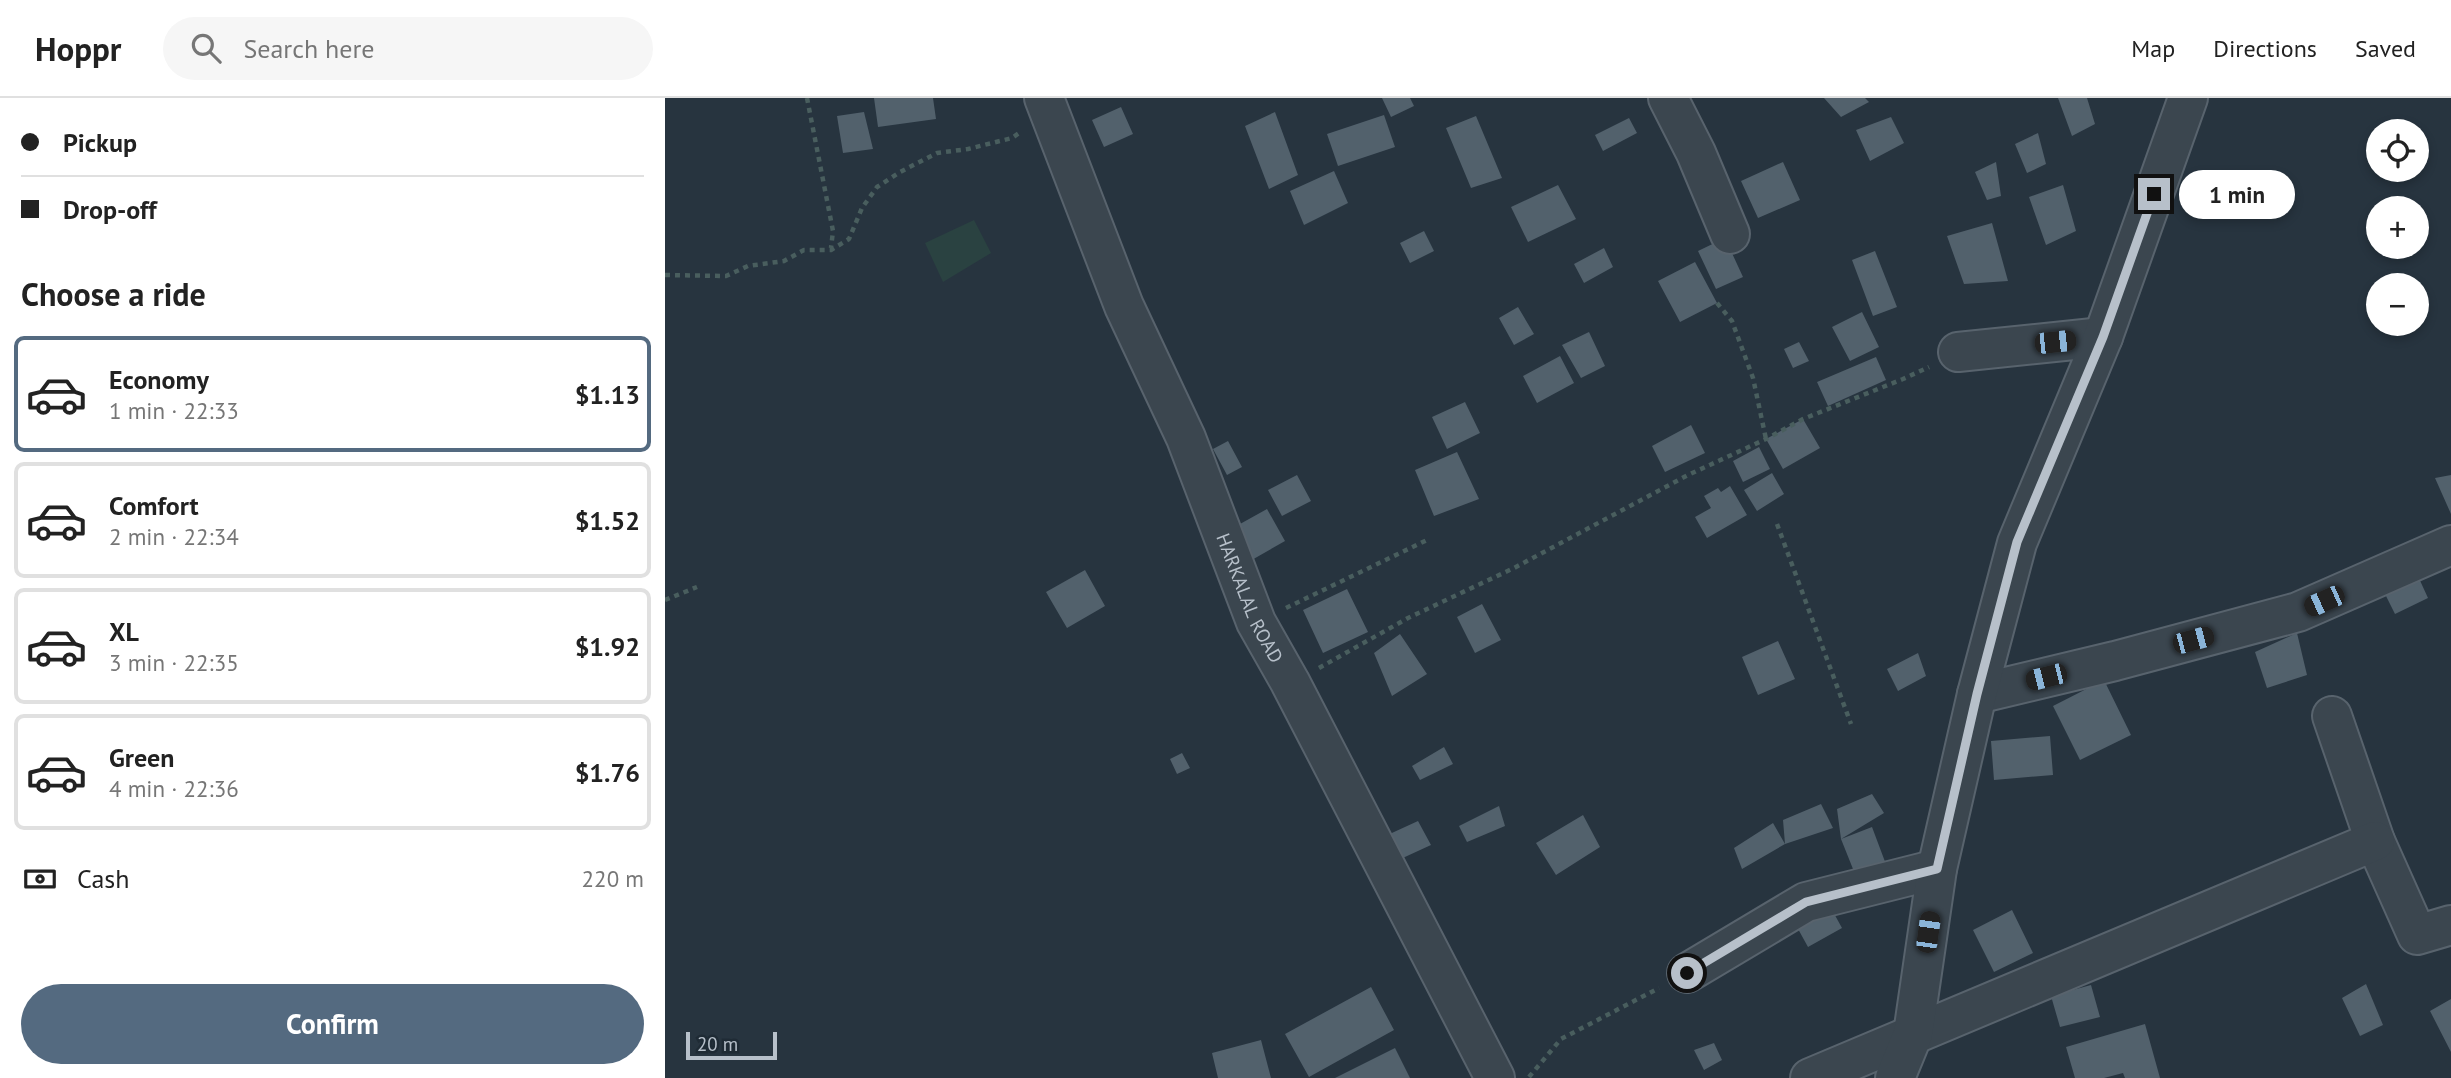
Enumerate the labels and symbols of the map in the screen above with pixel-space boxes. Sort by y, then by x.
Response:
callout: 1 min [2179,170,2294,218]
route end [2138,178,2170,210]
car [2034,329,2077,355]
street label: HARKALAL ROAD [1211,530,1289,667]
car [2301,583,2348,619]
car [2170,624,2217,656]
car [2024,662,2069,692]
car [1915,910,1942,954]
route start [1671,957,1703,989]
scale bar [686,1029,777,1061]

